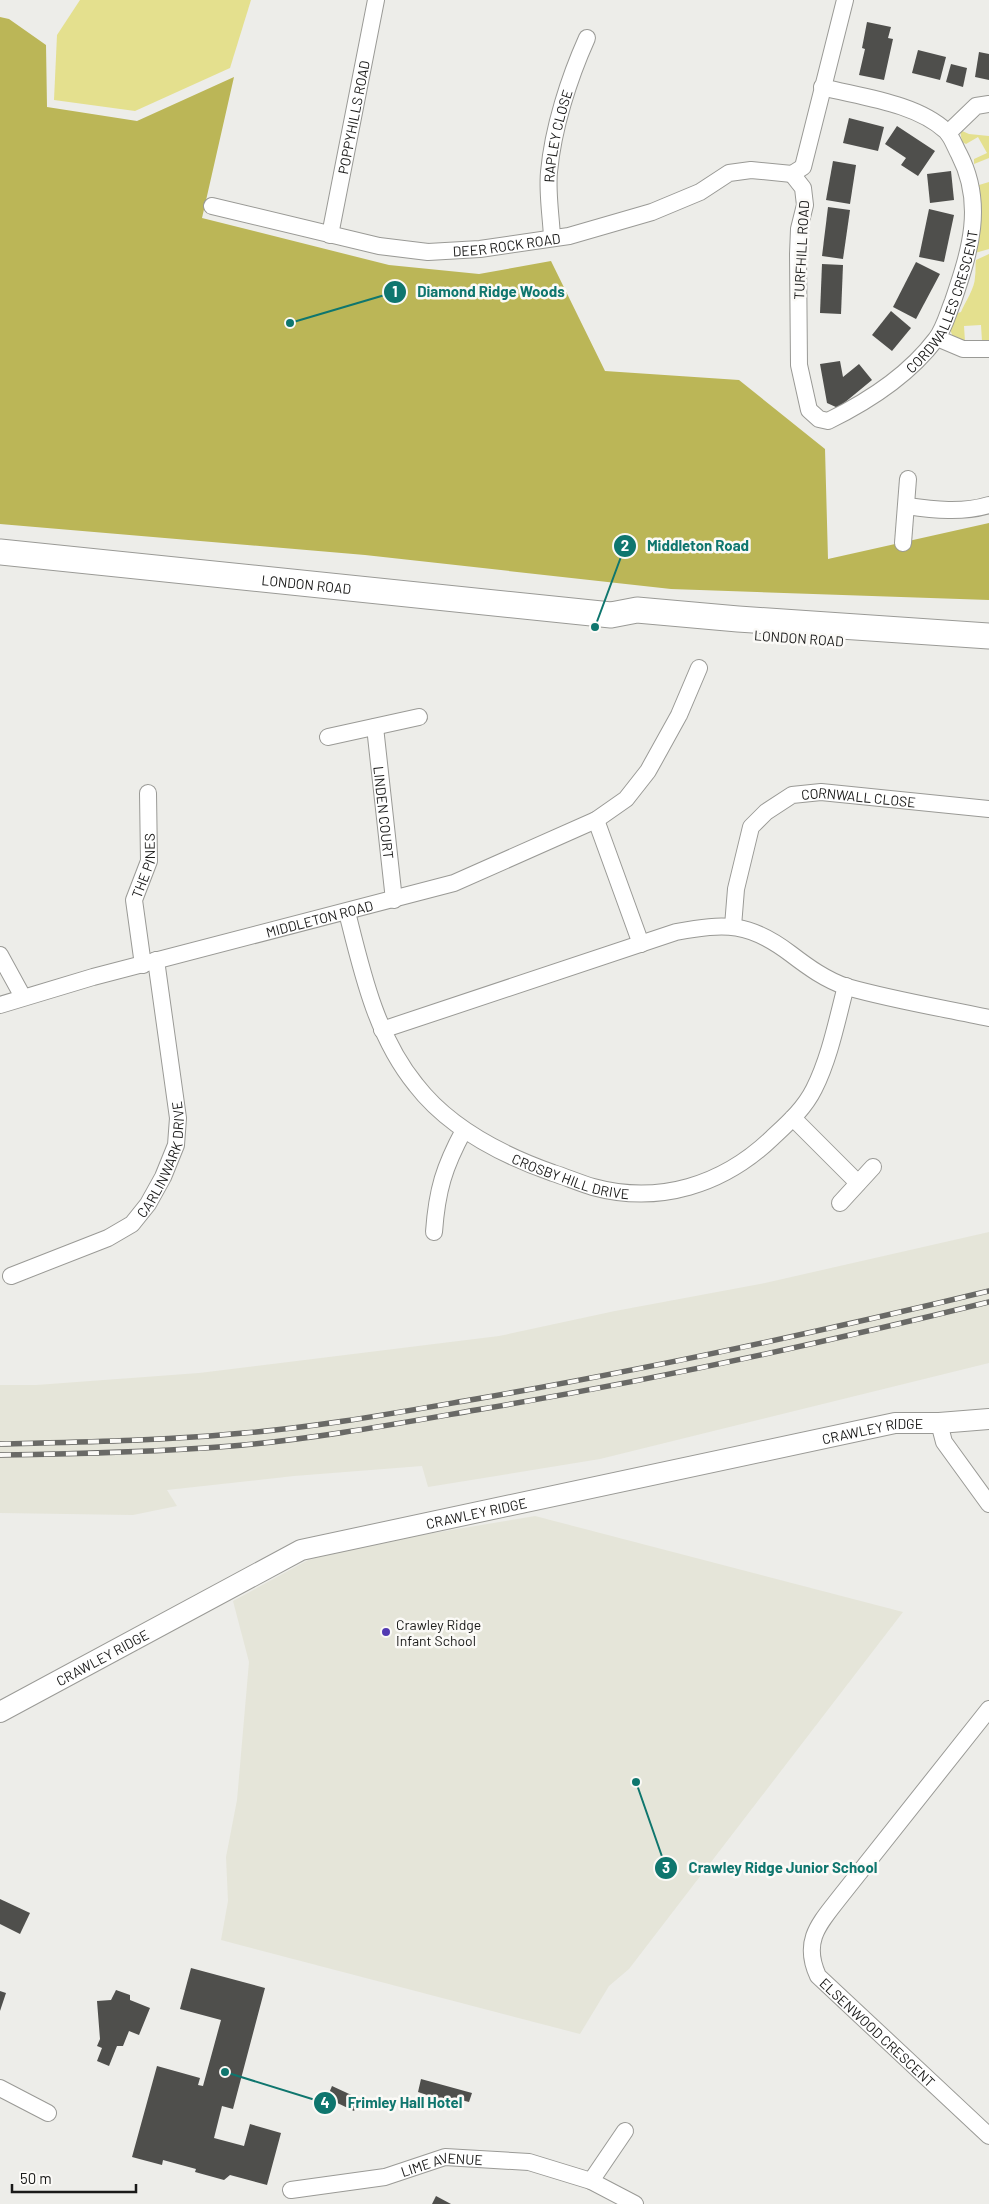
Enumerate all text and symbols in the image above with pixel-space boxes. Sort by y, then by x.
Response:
street label: POPPYHILLS ROAD [334,59,372,176]
street label: RAPLEY CLOSE [540,87,575,183]
street label: TURFHILL ROAD [790,200,812,300]
street label: DEER ROCK ROAD [452,229,562,259]
street label: CORDWALLES CRESCENT [902,229,980,376]
callout: Diamond Ridge Woods [382,277,575,307]
text: 1 [392,282,398,300]
text: Diamond Ridge Woods [417,282,565,300]
callout: Middleton Road [612,531,759,561]
text: 2 [621,536,629,554]
text: Middleton Road [647,536,749,554]
street label: LONDON ROAD [261,571,352,597]
street label: LONDON ROAD [754,626,844,650]
street label: LINDEN COURT [371,765,398,860]
street label: CORNWALL CLOSE [800,783,917,810]
street label: THE PINES [127,833,158,900]
street label: MIDDLETON ROAD [264,896,375,940]
street label: CARLINWARK DRIVE [132,1100,186,1220]
street label: CROSBY HILL DRIVE [510,1149,630,1202]
street label: CRAWLEY RIDGE [820,1415,923,1447]
street label: CRAWLEY RIDGE [424,1493,528,1532]
place label: Crawley Ridge Infant School [396,1616,481,1649]
street label: CRAWLEY RIDGE [53,1625,151,1689]
marker: Crawley Ridge Infant School [380,1626,392,1638]
callout: Crawley Ridge Junior School [654,1853,888,1883]
text: 3 [662,1858,670,1876]
text: Crawley Ridge Junior School [689,1858,877,1876]
street label: ELSENWOOD CRESCENT [817,1974,939,2090]
callout: Frimley Hall Hotel [312,2088,472,2118]
text: 4 [320,2093,330,2111]
text: Frimley Hall Hotel [348,2093,462,2111]
street label: LIME AVENUE [398,2148,483,2180]
scale bar [12,2162,136,2194]
text: 50 m [20,2169,52,2187]

